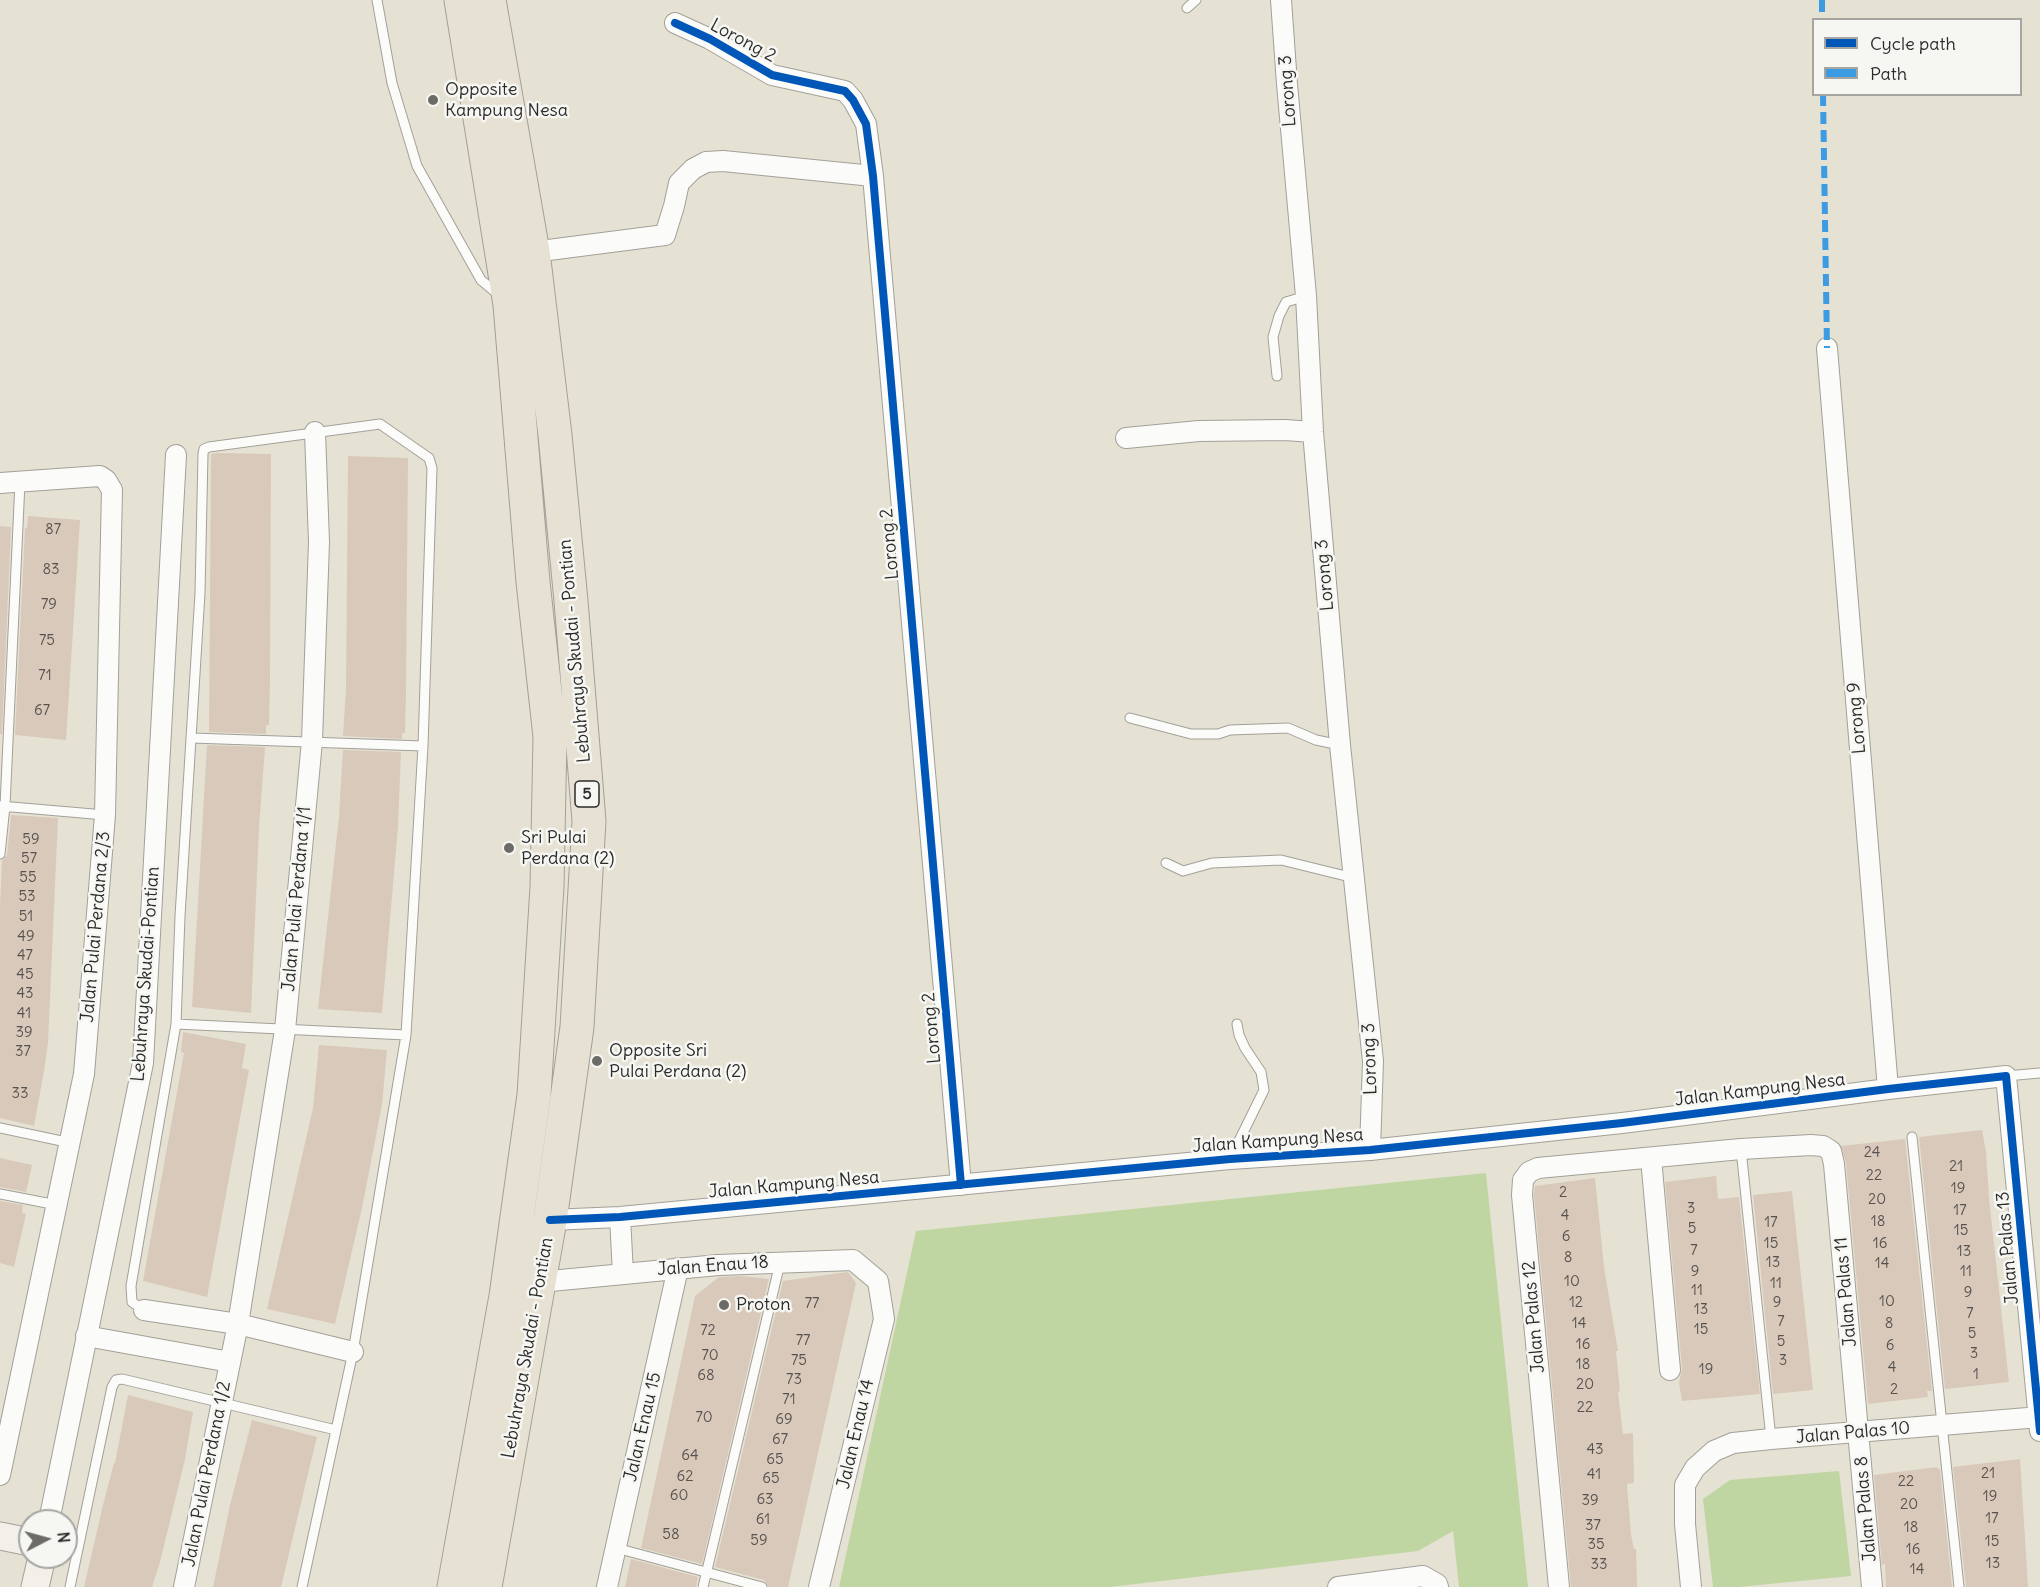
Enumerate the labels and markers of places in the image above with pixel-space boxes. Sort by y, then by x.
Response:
place label: Opposite Kampung Nesa [445,79,568,122]
marker: Opposite Kampung Nesa [426,93,440,107]
place label: Sri Pulai Perdana (2) [521,827,614,870]
marker: Sri Pulai Perdana (2) [502,841,516,855]
place label: Opposite Sri Pulai Perdana (2) [609,1040,746,1082]
marker: Opposite Sri Pulai Perdana (2) [590,1054,604,1068]
place label: Proton [736,1294,791,1316]
marker: Proton [717,1298,731,1312]

